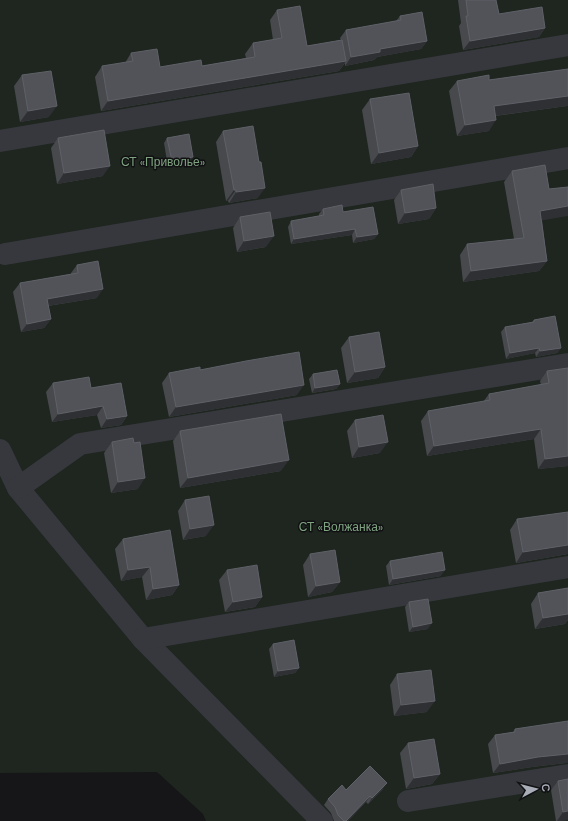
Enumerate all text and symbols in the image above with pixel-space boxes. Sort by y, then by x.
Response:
park label: СТ «Приволье» [121,154,205,170]
park label: СТ «Волжанка» [299,519,383,535]
north arrow [516,769,556,809]
text: С [538,783,553,793]

